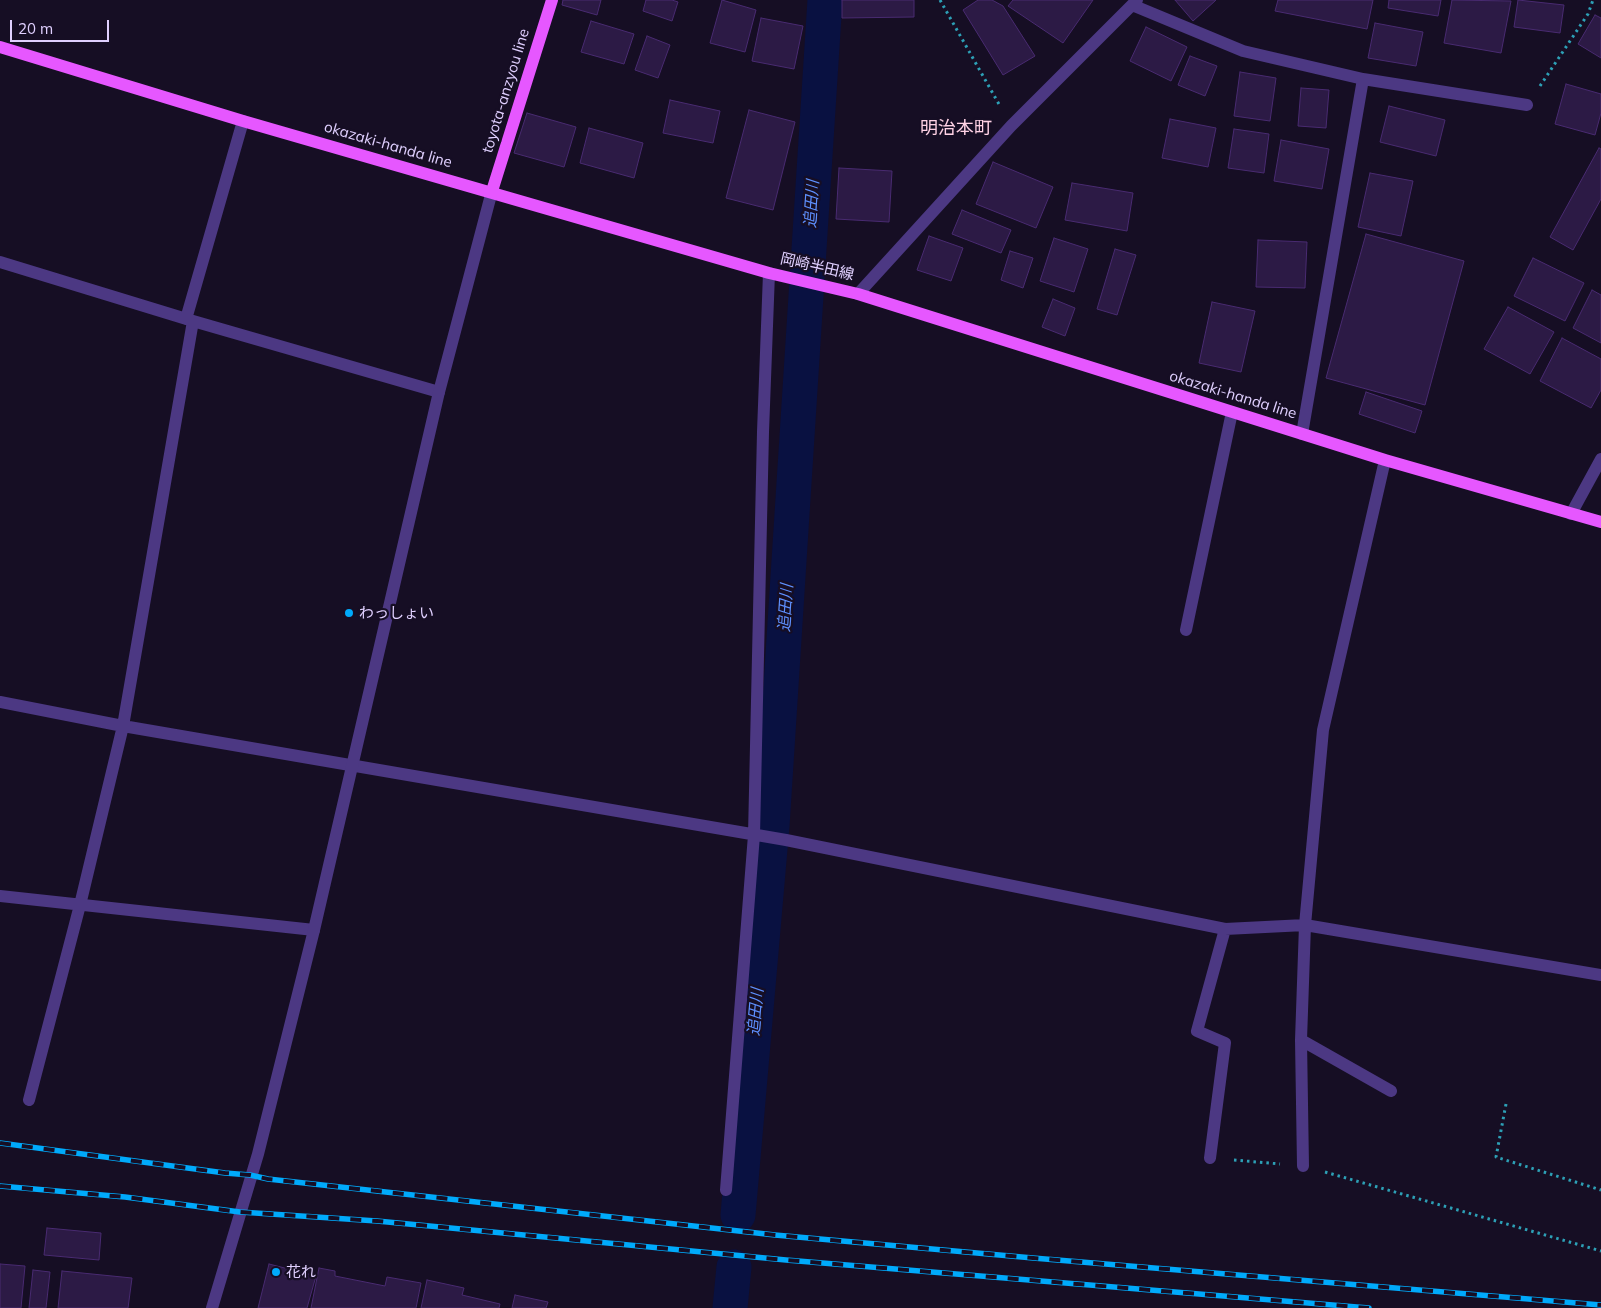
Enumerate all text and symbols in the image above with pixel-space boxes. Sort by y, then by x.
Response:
scale bar [12,10,111,42]
text: 20 m [18,19,53,38]
street label: toyota-anzyou line [479,27,533,155]
street label: okazaki-handa line [322,118,454,172]
district label: 明治本町 [920,118,992,140]
water label: 追田川 [801,179,823,229]
street label: 岡崎半田線 [778,250,856,284]
street label: okazaki-handa line [1167,367,1299,423]
water label: 追田川 [775,583,797,633]
place label: わっしょい [359,604,434,622]
marker: わっしょい [343,607,355,619]
water label: 追田川 [744,987,768,1037]
place label: 花れ [286,1263,316,1281]
marker: 花れ [270,1266,282,1278]

